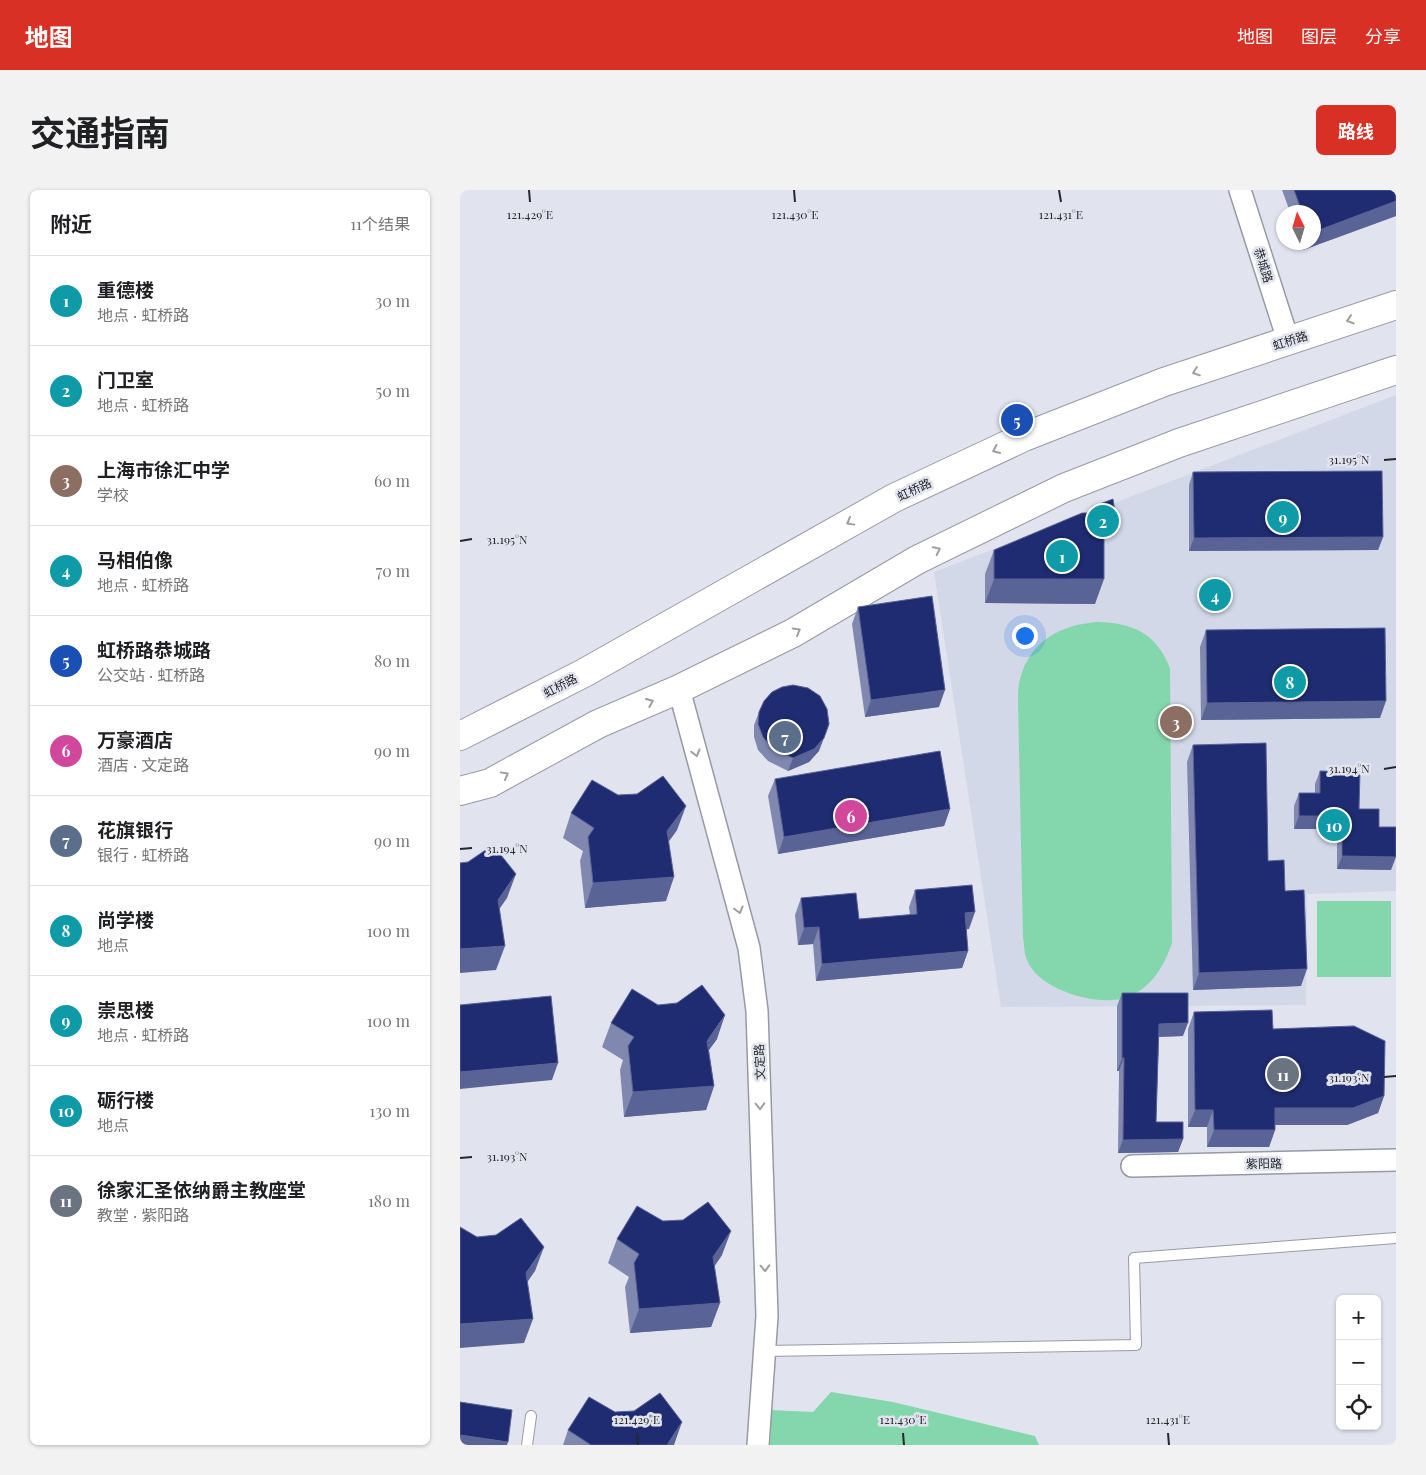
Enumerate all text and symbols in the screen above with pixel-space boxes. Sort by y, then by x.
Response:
text: 地图 [25,20,73,52]
text: 地图 [1237,24,1273,48]
text: 图层 [1301,24,1337,48]
text: 分享 [1365,24,1401,48]
button: 路线 [1316,105,1396,155]
text: 交通指南 [30,108,170,155]
north arrow [1276,205,1321,250]
text: 121.429°E [507,206,553,222]
text: 121.430°E [772,206,818,222]
text: 121.431°E [1039,206,1083,222]
text: 附近 [50,209,92,237]
text: 11个结果 [350,213,410,234]
street label: 恭城路 [1251,245,1277,285]
text: 重德楼 [97,276,154,302]
text: 1 [63,290,69,311]
text: 30 m [375,290,410,311]
text: 地点 · 虹桥路 [97,304,189,325]
one-way arrow [1346,314,1354,324]
street label: 虹桥路 [1270,327,1310,353]
text: 门卫室 [97,366,154,392]
one-way arrow [1192,366,1200,376]
text: 2 [62,380,70,401]
text: 50 m [376,380,410,401]
text: 地点 · 虹桥路 [97,394,189,415]
pin: 5 [1001,401,1033,439]
one-way arrow [992,444,1001,454]
text: 31.195°N [1329,451,1370,467]
text: 上海市徐汇中学 [97,456,230,482]
text: 3 [62,470,70,491]
text: 60 m [374,470,410,491]
street label: 虹桥路 [894,474,934,504]
text: 学校 [97,484,129,505]
pin: 9 [1267,498,1299,536]
pin: 2 [1087,502,1119,540]
one-way arrow [846,516,855,526]
text: 31.195°N [487,531,528,547]
pin: 1 [1046,537,1078,575]
one-way arrow [932,545,941,556]
text: 马相伯像 [97,546,173,572]
text: 4 [62,560,70,581]
text: 70 m [376,560,410,581]
text: 地点 · 虹桥路 [97,574,189,595]
pin: 4 [1199,576,1231,614]
your location [1012,623,1038,649]
one-way arrow [791,627,800,637]
text: 虹桥路恭城路 [97,636,211,662]
text: 5 [62,650,70,671]
text: 80 m [374,650,410,671]
pin: 8 [1274,663,1306,701]
text: 公交站 · 虹桥路 [97,664,205,685]
street label: 虹桥路 [540,670,580,700]
one-way arrow [645,697,654,708]
pin: 3 [1160,703,1192,741]
pin: 7 [769,718,801,756]
text: 万豪酒店 [97,726,173,752]
text: 6 [62,740,70,761]
text: 90 m [374,740,410,761]
one-way arrow [691,749,701,757]
text: 酒店 · 文定路 [97,754,189,775]
text: 31.194°N [1328,760,1370,776]
one-way arrow [500,771,509,781]
pin: 6 [835,797,867,835]
pin: 10 [1318,806,1350,844]
text: 花旗银行 [97,816,173,842]
text: 7 [62,830,70,851]
text: 90 m [374,830,410,851]
text: 31.194°N [486,840,528,856]
text: 银行 · 虹桥路 [97,844,189,865]
text: 尚学楼 [97,906,154,932]
one-way arrow [733,906,744,915]
text: 8 [62,920,70,941]
text: 100 m [367,920,410,941]
text: 地点 [97,934,129,955]
text: 崇思楼 [97,996,154,1022]
text: 9 [62,1010,70,1031]
text: 100 m [367,1010,410,1031]
text: 地点 · 虹桥路 [97,1024,189,1045]
street label: 文定路 [750,1044,768,1080]
pin: 11 [1267,1055,1299,1093]
text: 31.193°N [1329,1069,1370,1085]
text: 砺行楼 [97,1086,154,1112]
text: 10 [58,1100,74,1121]
text: 130 m [369,1100,410,1121]
one-way arrow [755,1102,766,1110]
text: 地点 [97,1114,129,1135]
text: 31.193°N [487,1148,528,1164]
street label: 紫阳路 [1246,1155,1282,1171]
text: 徐家汇圣依纳爵主教座堂 [97,1176,306,1202]
text: 11 [60,1190,72,1211]
text: 180 m [368,1190,410,1211]
text: 教堂 · 紫阳路 [97,1204,189,1225]
one-way arrow [760,1264,771,1272]
map controls [1336,1295,1381,1430]
button: + [1336,1295,1381,1340]
button: − [1336,1340,1381,1385]
button: locate [1336,1385,1381,1430]
text: 121.429°E [614,1411,660,1427]
text: 121.430°E [880,1411,926,1427]
text: 121.431°E [1146,1411,1190,1427]

